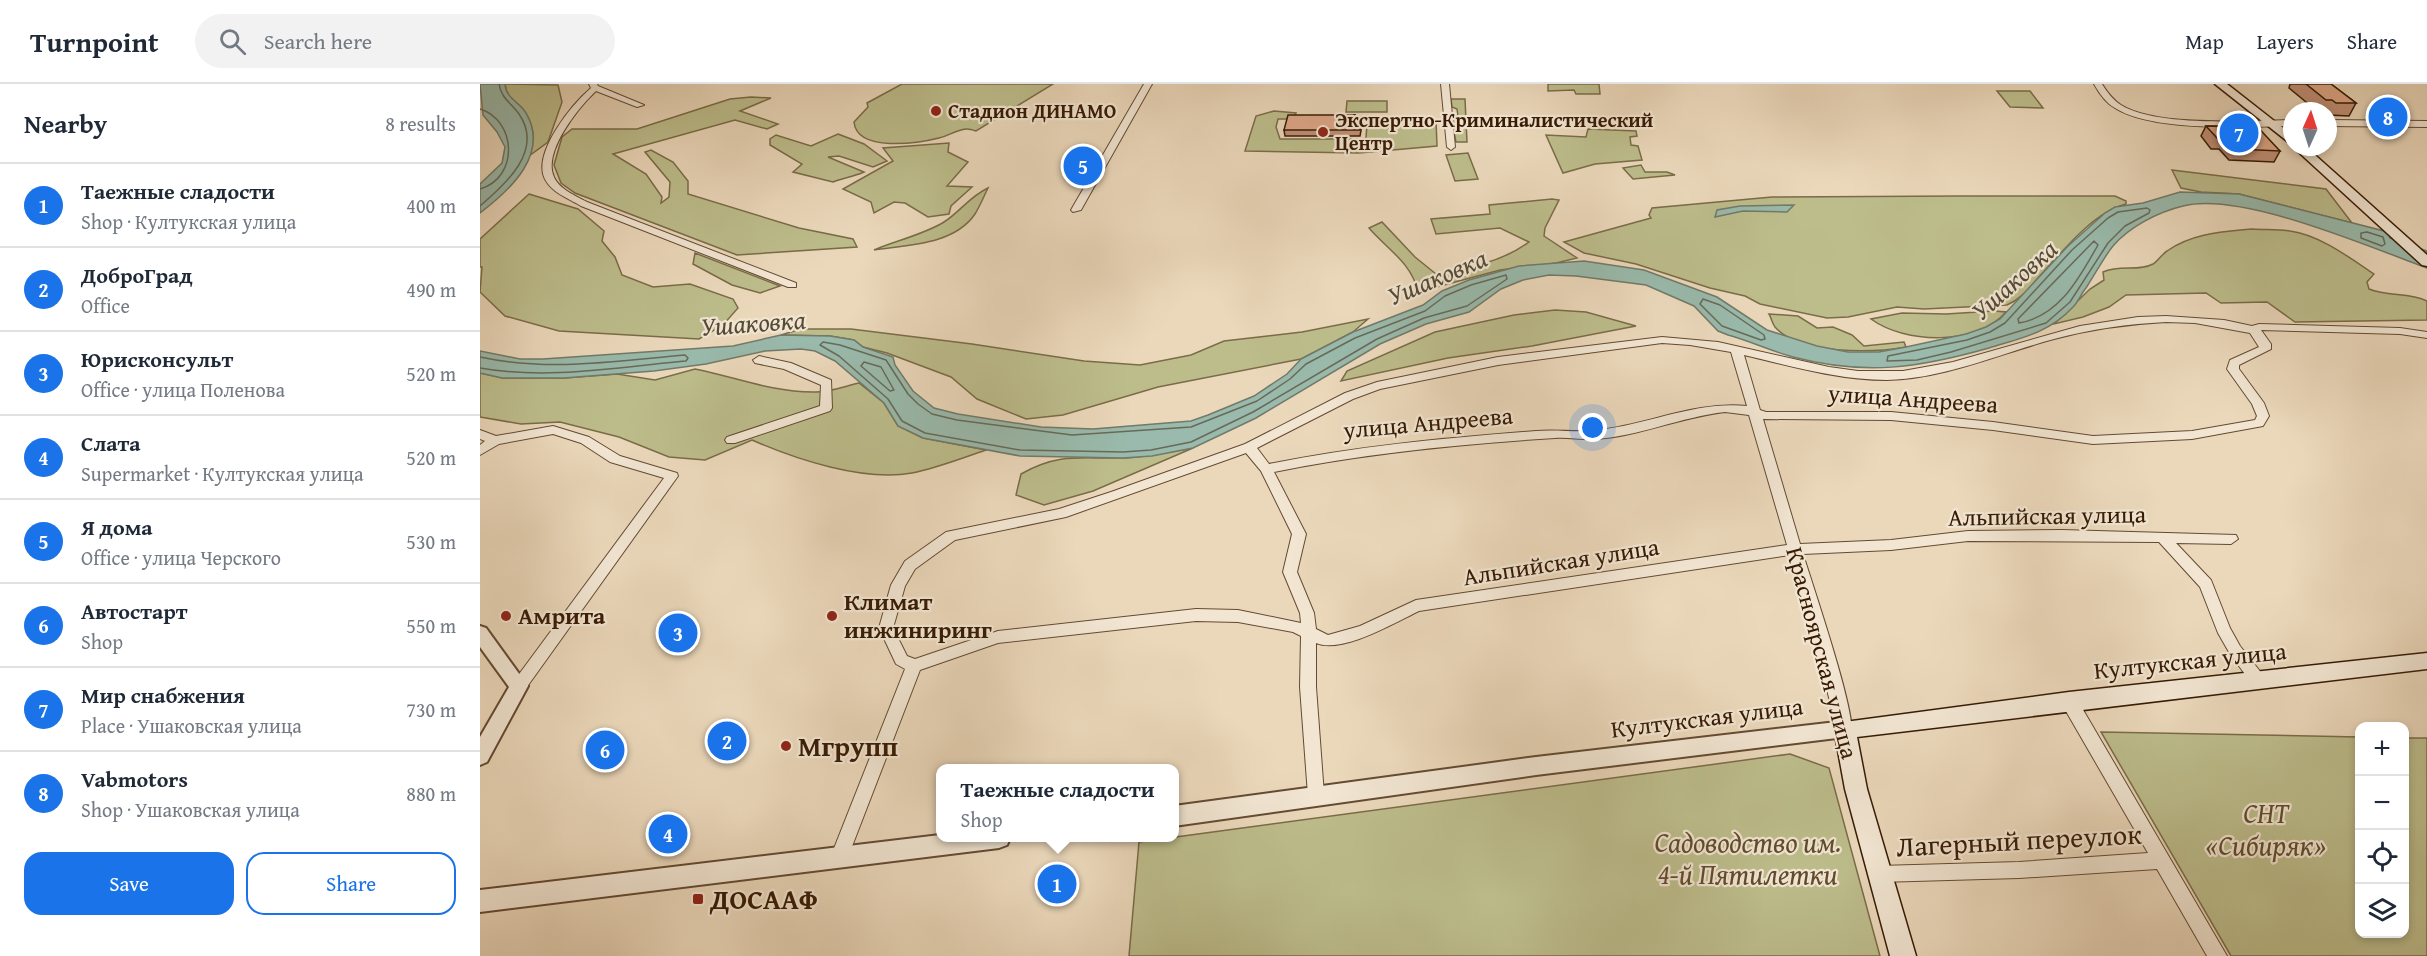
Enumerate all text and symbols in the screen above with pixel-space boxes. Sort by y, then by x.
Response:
search box [195,14,615,68]
text: Turnpoint [30,21,159,62]
icon: search [216,25,249,58]
text: Search here [264,25,372,57]
text: Map [2185,26,2224,57]
text: Layers [2257,26,2314,57]
text: Share [2347,26,2397,57]
pin: 8 [2368,94,2408,140]
place label: Стадион ДИНАМО [948,96,1116,125]
north arrow [2283,102,2337,156]
text: Nearby [24,104,107,143]
marker: Стадион ДИНАМО [929,104,943,118]
place label: Экспертно-Криминалистический Центр [1335,105,1654,157]
text: 8 results [385,109,456,138]
pin: 7 [2220,110,2258,156]
marker: Экспертно-Криминалистический Центр [1316,125,1330,139]
pin: 5 [1064,144,1102,188]
text: Таежные сладости [81,175,275,207]
text: 1 [38,191,49,220]
text: 400 m [406,191,456,220]
text: Shop · Култукская улица [81,207,296,236]
water label: Ушаковка [1962,230,2066,329]
water label: Ушаковка [1381,238,1493,315]
text: ДоброГрад [81,259,193,291]
text: 2 [38,275,49,304]
text: 490 m [406,275,456,304]
text: Office [81,291,130,320]
water label: Ушаковка [699,299,807,346]
text: Юрисконсульт [81,343,233,375]
text: 3 [38,359,49,388]
text: 520 m [406,359,456,388]
text: Office · улица Поленова [81,375,285,404]
street label: улица Андреева [1826,375,2000,422]
street label: улица Андреева [1341,398,1515,447]
your location [1578,413,1607,442]
text: Слата [81,427,141,459]
text: 4 [38,443,49,472]
text: 520 m [406,443,456,472]
text: Supermarket · Култукская улица [81,459,364,488]
street label: Альпийская улица [1948,496,2147,535]
text: Я дома [81,511,153,543]
text: 5 [38,527,49,556]
text: 530 m [406,527,456,556]
street label: Альпийская улица [1460,529,1662,594]
text: Office · улица Черского [81,543,281,572]
street label: Красноярская улица [1777,543,1868,763]
place label: Климат инжиниринг [844,584,992,647]
text: Автостарт [81,595,188,627]
place label: Амрита [518,598,606,633]
marker: Амрита [499,609,513,623]
marker: Климат инжиниринг [825,609,839,623]
pin: 3 [658,610,698,656]
text: 6 [38,611,49,640]
text: 550 m [406,611,456,640]
text: Shop [81,627,123,656]
street label: Култукская улица [2092,633,2289,688]
text: Мир снабжения [81,679,245,711]
street label: Култукская улица [1609,688,1806,747]
text: 7 [38,695,49,724]
text: 730 m [406,695,456,724]
text: Place · Ушаковская улица [81,711,302,740]
pin: 2 [708,718,746,764]
map controls [2355,722,2409,938]
button: + [2355,722,2409,776]
place label: Мгрупп [798,725,898,766]
pin: 6 [586,728,624,772]
marker: Мгрупп [779,739,793,753]
text: Vabmotors [81,763,188,795]
popup [936,764,1179,842]
text: Таежные сладости [961,773,1154,805]
button: − [2355,776,2409,830]
text: 8 [38,779,49,808]
text: 880 m [406,779,456,808]
park label: СНТ «Сибиряк» [2206,792,2326,865]
text: Shop · Ушаковская улица [81,795,300,824]
text: Shop [961,805,1003,834]
pin: 4 [648,812,687,856]
street label: Лагерный переулок [1895,813,2143,866]
park label: Садоводство им. 4-й Пятилетки [1654,821,1842,894]
button: locate [2355,830,2409,884]
button: Save [24,852,234,915]
button: Share [246,852,456,915]
pin: 1 [1038,862,1076,906]
place label: ДОСААФ [709,878,818,919]
button: layers [2355,884,2409,938]
marker: ДОСААФ [691,892,705,906]

